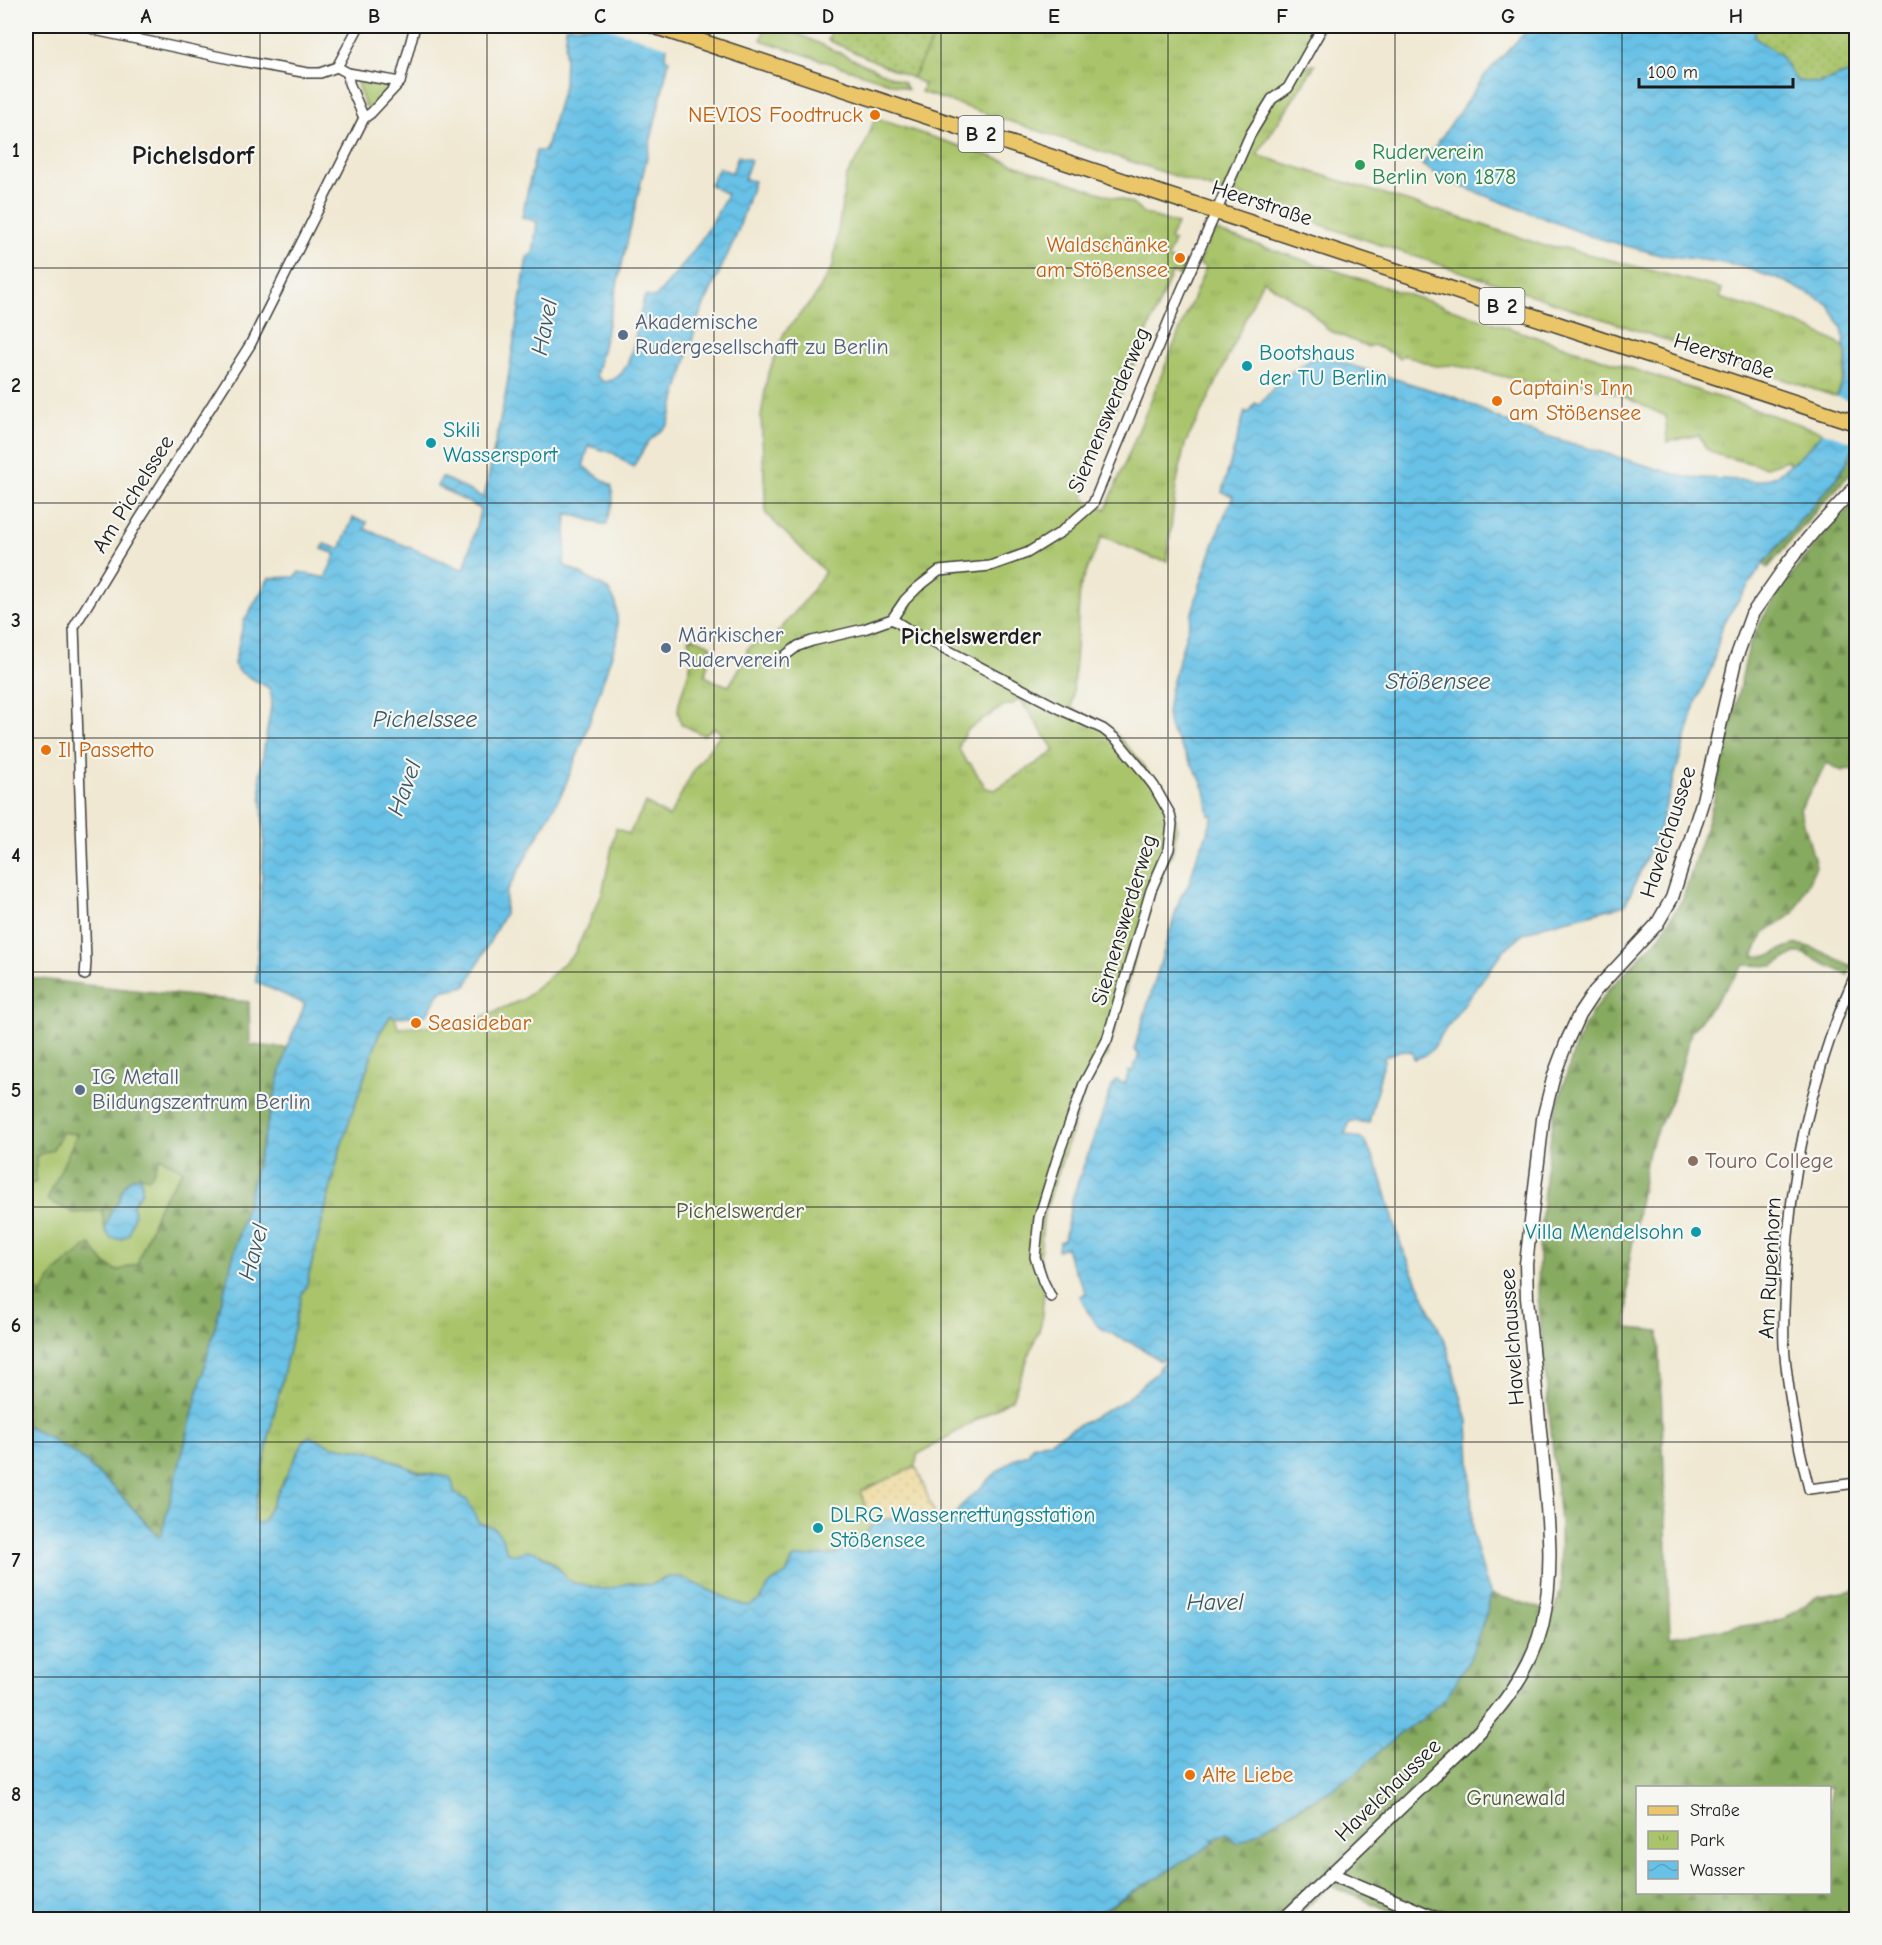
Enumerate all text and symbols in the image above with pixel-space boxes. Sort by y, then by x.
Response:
text: A [140,5,152,28]
text: B [368,5,380,28]
text: C [594,5,606,28]
text: D [822,5,834,28]
text: E [1048,5,1060,28]
text: F [1276,5,1288,28]
text: G [1501,5,1515,28]
text: H [1729,5,1743,28]
scale bar [1639,51,1794,89]
text: 100 m [1648,62,1698,83]
place label: NEVIOS Foodtruck [688,102,863,128]
marker: NEVIOS Foodtruck [868,108,882,122]
road number: B 2 [958,116,1004,152]
text: 1 [12,139,20,162]
place label: Ruderverein Berlin von 1878 [1372,139,1516,190]
district label: Pichelsdorf [132,141,256,171]
marker: Ruderverein Berlin von 1878 [1353,158,1367,172]
street label: Heerstraße [1208,175,1316,231]
place label: Waldschänke am Stößensee [1036,232,1168,283]
marker: Waldschänke am Stößensee [1173,251,1187,265]
road number: B 2 [1480,288,1524,324]
water label: Havel [525,296,563,358]
place label: Akademische Rudergesellschaft zu Berlin [635,309,889,360]
street label: Siemenswerderweg [1062,323,1156,497]
marker: Akademische Rudergesellschaft zu Berlin [616,328,630,342]
street label: Heerstraße [1670,328,1778,384]
place label: Bootshaus der TU Berlin [1259,340,1387,391]
marker: Bootshaus der TU Berlin [1240,359,1254,373]
text: 2 [11,374,21,397]
place label: Captain's Inn am Stößensee [1509,375,1641,426]
marker: Captain's Inn am Stößensee [1490,394,1504,408]
place label: Skili Wassersport [443,417,558,468]
street label: Am Pichelssee [86,430,180,558]
marker: Skili Wassersport [424,436,438,450]
text: 3 [11,609,21,632]
place label: Märkischer Ruderverein [678,622,790,673]
district label: Pichelswerder [901,622,1041,650]
marker: Märkischer Ruderverein [659,641,673,655]
water label: Stößensee [1385,667,1491,695]
water label: Pichelssee [373,705,477,733]
place label: Il Passetto [58,737,154,763]
marker: Il Passetto [39,743,53,757]
water label: Havel [381,756,427,820]
street label: Havelchaussee [1634,763,1702,901]
street label: Siemenswerderweg [1086,831,1162,1009]
text: 4 [11,844,21,867]
place label: Seasidebar [428,1010,531,1036]
marker: Seasidebar [409,1016,423,1030]
place label: IG Metall Bildungszentrum Berlin [92,1064,311,1115]
text: 5 [11,1079,21,1102]
marker: IG Metall Bildungszentrum Berlin [73,1083,87,1097]
place label: Touro College [1705,1148,1833,1174]
marker: Touro College [1686,1154,1700,1168]
street label: Am Rupenhorn [1753,1196,1787,1340]
park label: Pichelswerder [676,1198,804,1224]
place label: Villa Mendelsohn [1525,1219,1684,1245]
water label: Havel [232,1220,274,1283]
marker: Villa Mendelsohn [1689,1225,1703,1239]
street label: Havelchaussee [1494,1268,1530,1406]
text: 6 [11,1314,21,1337]
place label: DLRG Wasserrettungsstation Stößensee [830,1502,1095,1553]
marker: DLRG Wasserrettungsstation Stößensee [811,1521,825,1535]
text: 7 [12,1549,21,1572]
water label: Havel [1186,1588,1244,1616]
street label: Havelchaussee [1330,1733,1446,1847]
place label: Alte Liebe [1202,1762,1293,1788]
marker: Alte Liebe [1183,1768,1197,1782]
text: 8 [11,1783,21,1806]
park label: Grunewald [1466,1785,1566,1811]
legend [1636,1786,1831,1894]
text: Straße [1690,1800,1740,1821]
text: Park [1690,1830,1725,1851]
text: Wasser [1690,1860,1746,1881]

